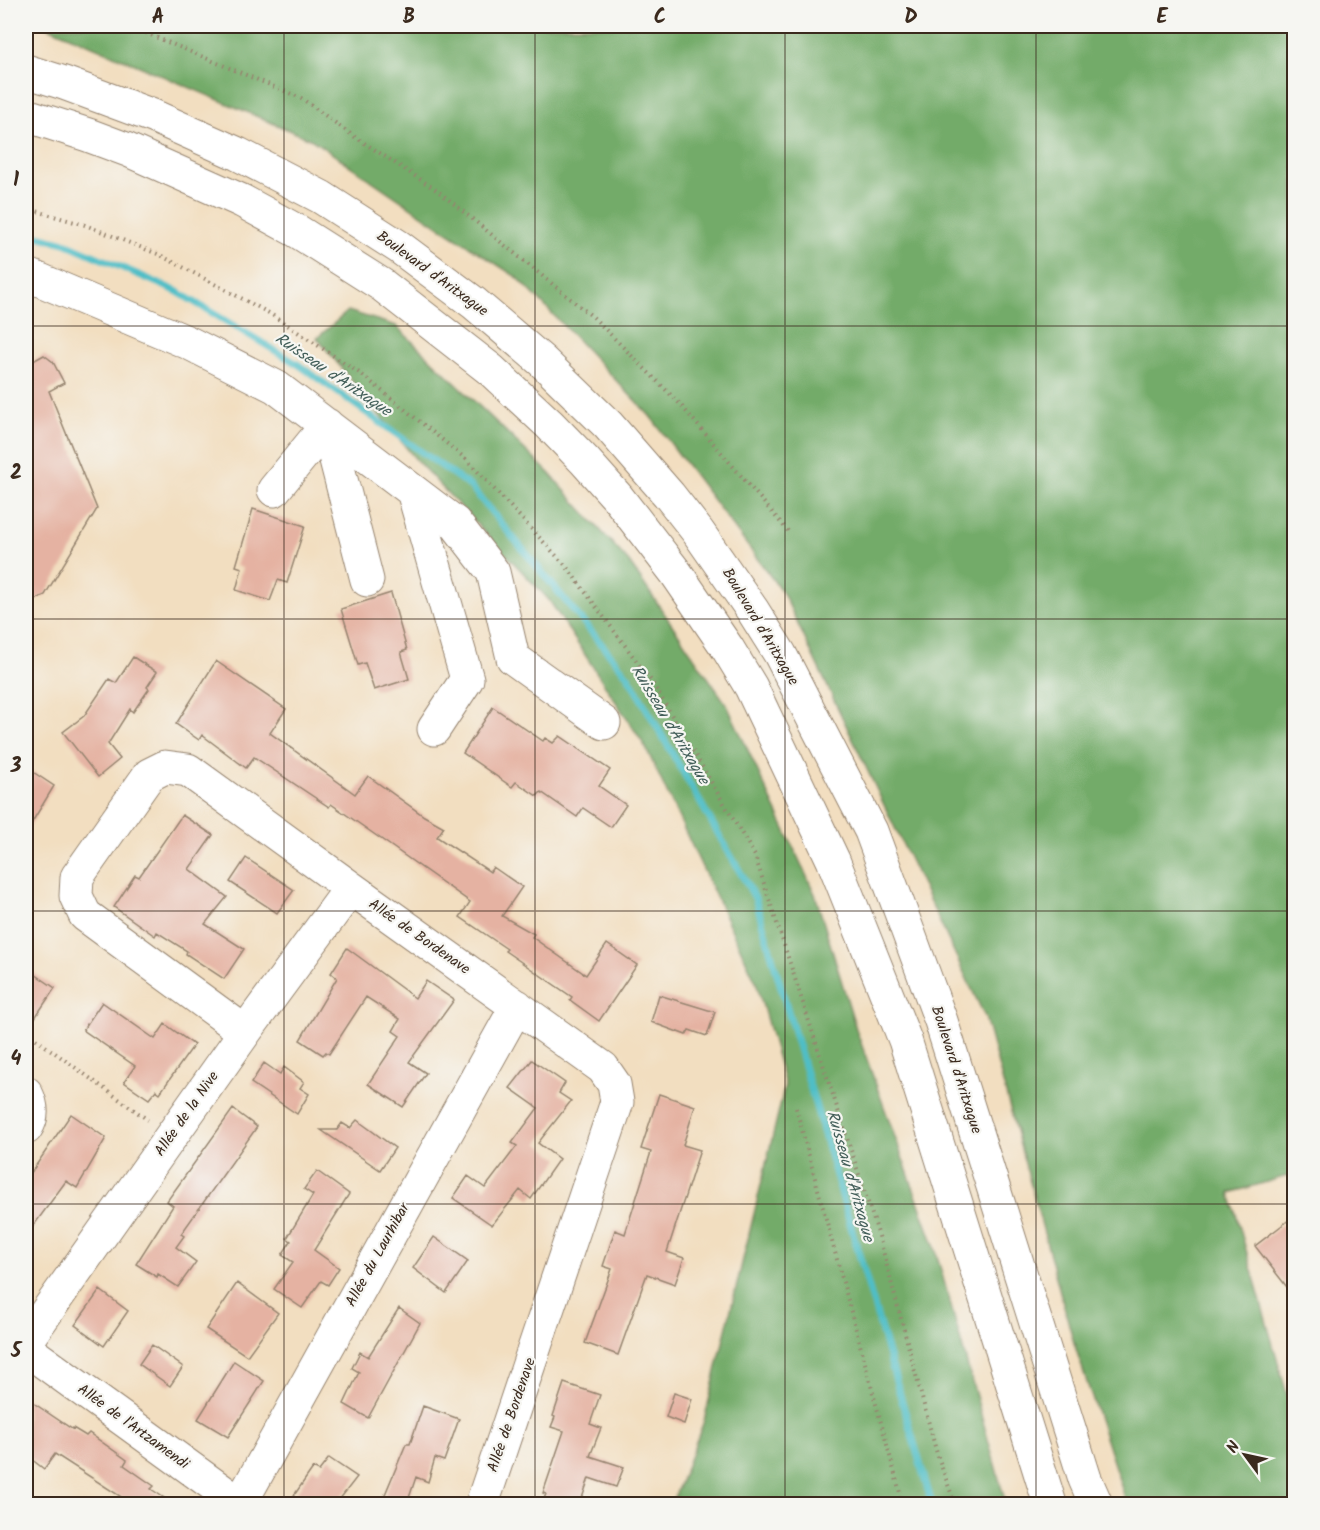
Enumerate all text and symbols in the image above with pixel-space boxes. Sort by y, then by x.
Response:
text: A [152,2,164,34]
text: B [403,2,415,34]
text: C [654,2,666,34]
text: D [904,2,918,34]
text: E [1156,2,1168,34]
text: 1 [13,165,19,197]
street label: Boulevard d'Aritxague [371,225,493,323]
water label: Ruisseau d'Aritxague [270,327,398,424]
text: 2 [10,458,22,490]
street label: Boulevard d'Aritxague [715,564,805,691]
water label: Ruisseau d'Aritxague [624,661,717,791]
text: 3 [10,751,22,783]
street label: Allée de Bordenave [363,893,475,981]
street label: Boulevard d'Aritxague [924,1003,988,1137]
text: 4 [11,1044,22,1076]
street label: Allée de la Nive [149,1066,226,1162]
water label: Ruisseau d'Aritxague [819,1107,881,1246]
street label: Allée du Laurhibar [340,1198,417,1311]
text: 5 [10,1336,23,1368]
street label: Allée de Bordenave [481,1354,543,1476]
street label: Allée de l'Artzamendi [72,1378,195,1477]
north arrow [1215,1425,1275,1485]
text: N [1220,1437,1247,1459]

